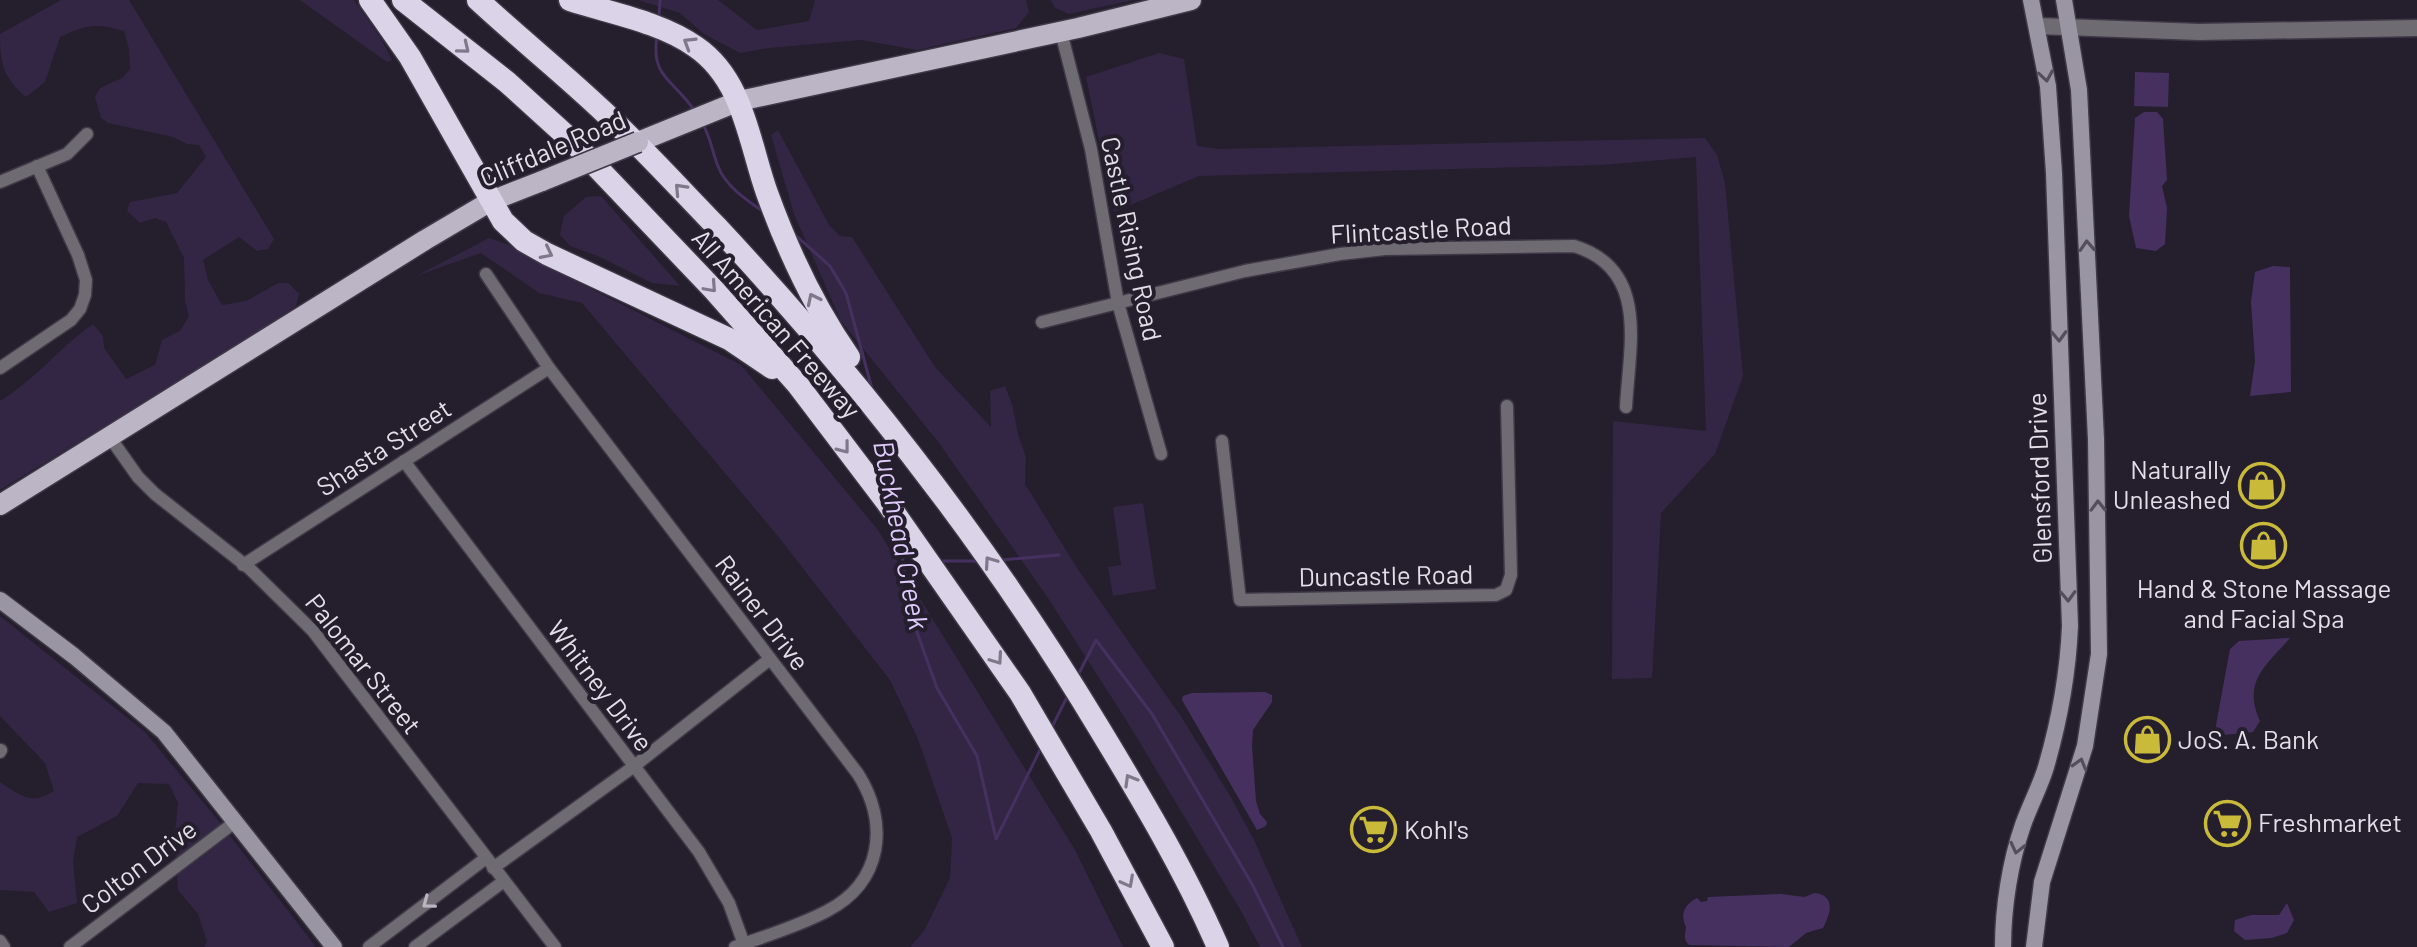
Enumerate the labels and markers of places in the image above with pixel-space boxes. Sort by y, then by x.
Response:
place label: Naturally Unleashed [2113,453,2231,514]
shop icon: Naturally Unleashed [2238,461,2286,509]
shop icon: Hand & Stone Massage and Facial Spa [2240,522,2288,570]
place label: Hand & Stone Massage and Facial Spa [2137,572,2391,633]
shop icon: JoS. A. Bank [2123,716,2171,764]
place label: JoS. A. Bank [2178,723,2319,754]
supermarket icon: Freshmarket [2203,799,2251,847]
supermarket icon: Kohl's [1349,806,1397,854]
place label: Freshmarket [2258,806,2402,837]
place label: Kohl's [1404,813,1469,844]

